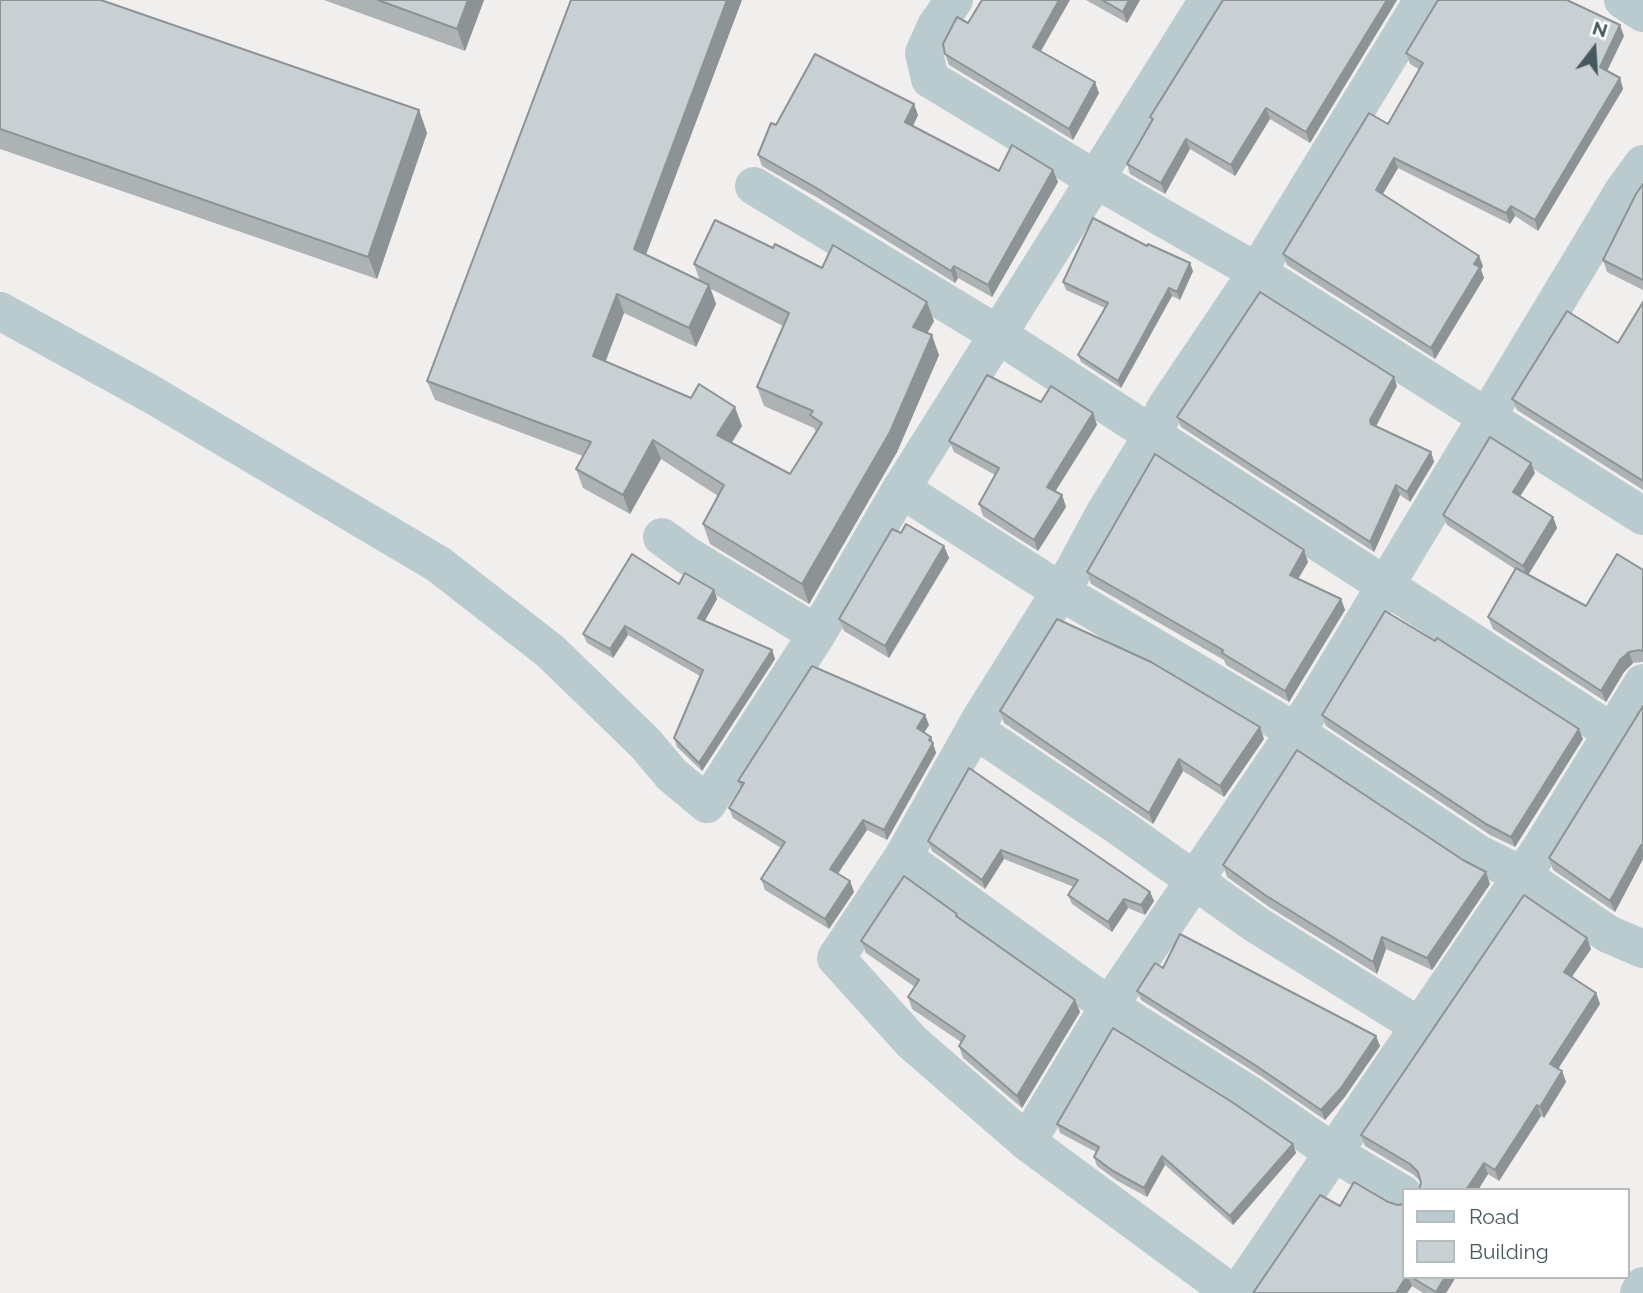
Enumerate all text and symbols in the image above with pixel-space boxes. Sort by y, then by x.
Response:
north arrow [1559,14,1629,84]
text: N [1590,16,1610,42]
legend [1402,1188,1629,1279]
text: Road [1469,1204,1519,1229]
text: Building [1469,1239,1549,1264]

